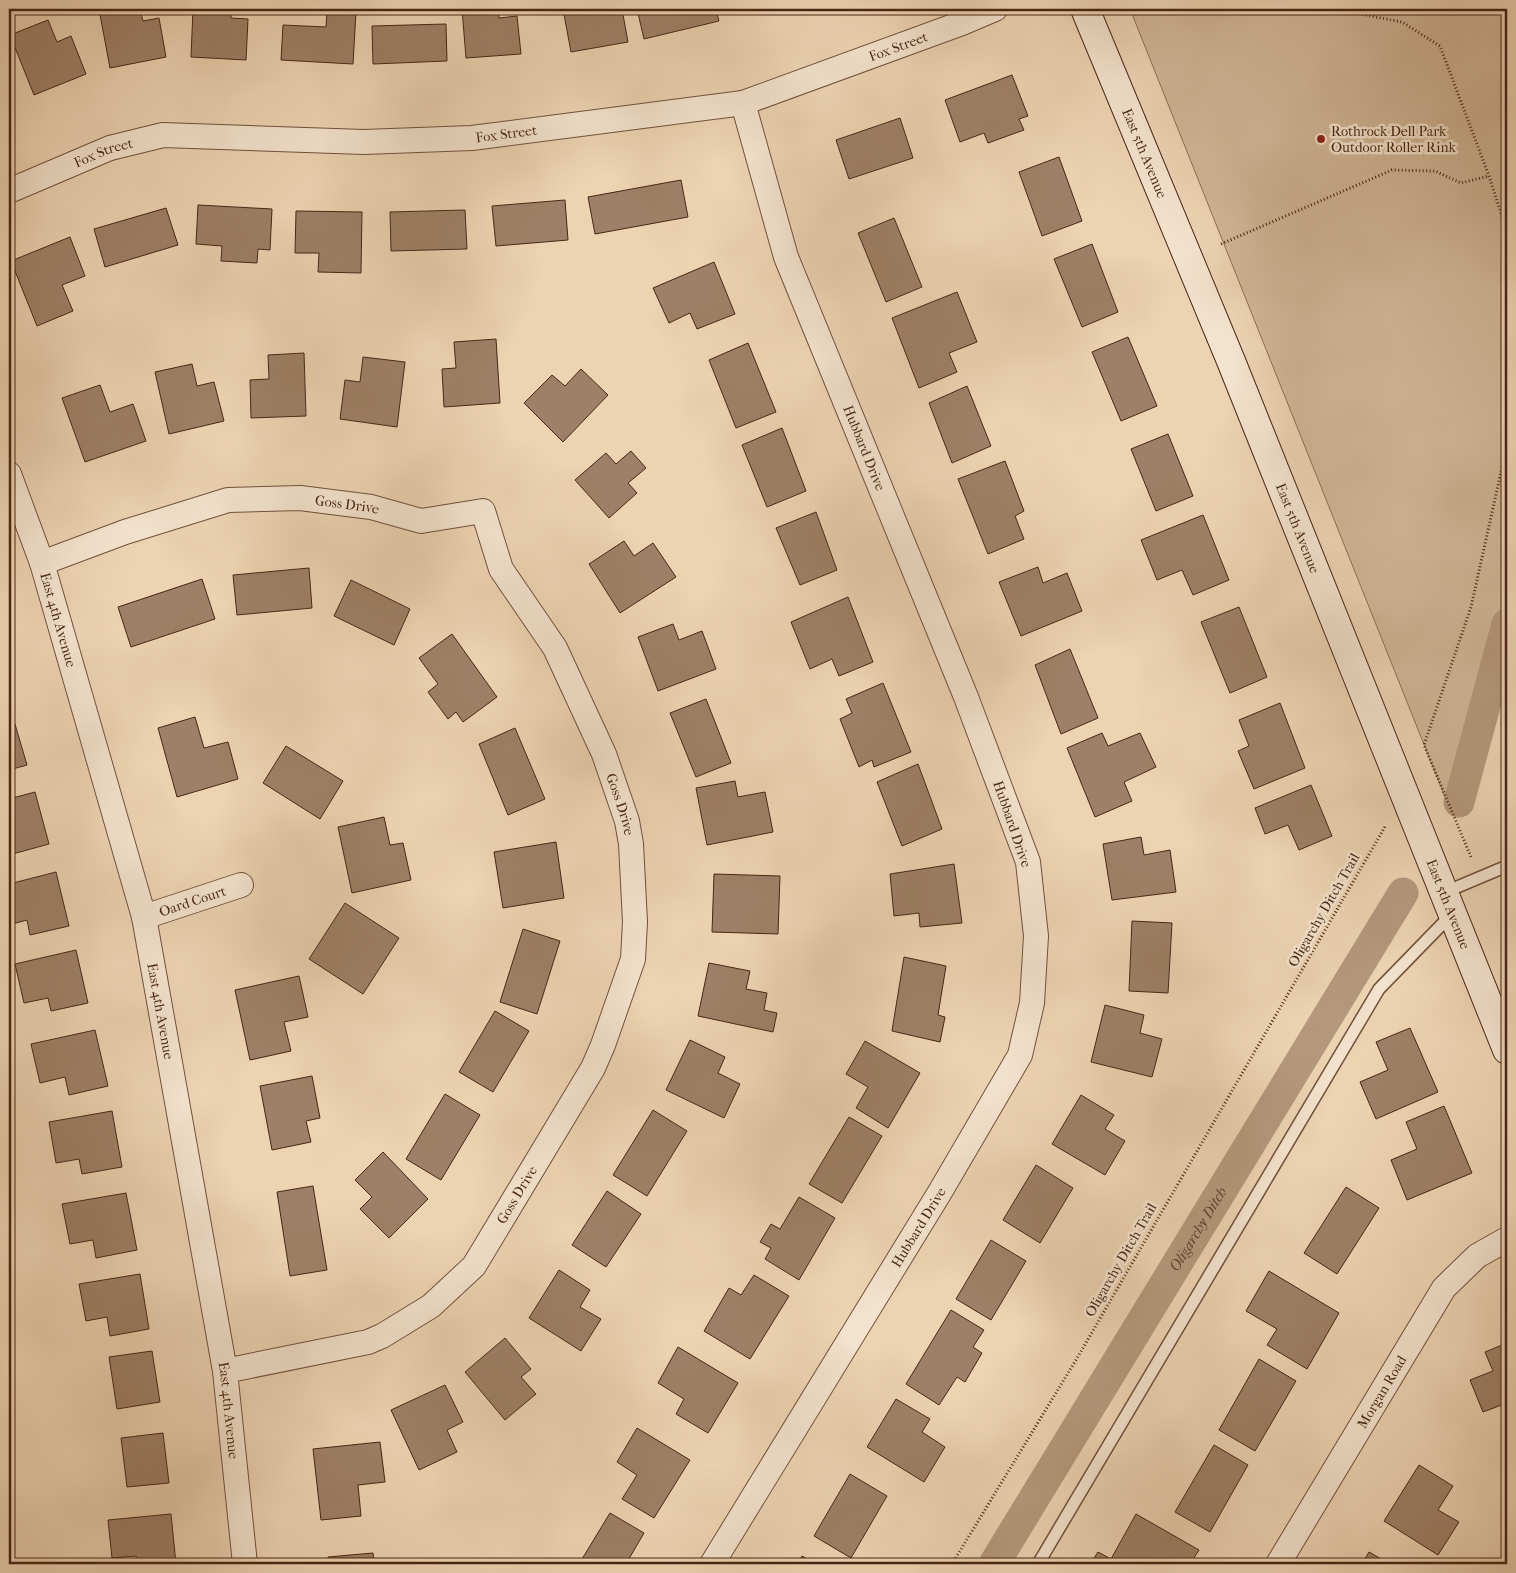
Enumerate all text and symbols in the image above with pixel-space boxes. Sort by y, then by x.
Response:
street label: Fox Street [866,28,930,65]
street label: East 5th Avenue [1119,106,1171,200]
street label: Fox Street [475,121,538,146]
place label: Rothrock Dell Park Outdoor Roller Rink [1331,123,1457,156]
marker: Rothrock Dell Park Outdoor Roller Rink [1315,133,1327,145]
street label: Fox Street [71,134,134,171]
street label: Hubbard Drive [839,403,889,493]
street label: East 5th Avenue [1272,481,1324,576]
street label: Goss Drive [314,491,381,517]
street label: East 4th Avenue [37,571,80,669]
street label: Goss Drive [603,771,638,837]
street label: Hubbard Drive [989,778,1035,870]
street label: Oligarchy Ditch Trail [1285,850,1364,970]
street label: East 5th Avenue [1423,857,1474,951]
street label: Oard Court [157,882,228,920]
street label: East 4th Avenue [144,962,178,1061]
street label: Goss Drive [493,1163,541,1227]
street label: Hubbard Drive [887,1184,949,1270]
water label: Oligarchy Ditch [1165,1184,1231,1275]
street label: Oligarchy Ditch Trail [1082,1200,1161,1320]
street label: Morgan Road [1353,1352,1410,1431]
street label: East 4th Avenue [215,1360,243,1460]

